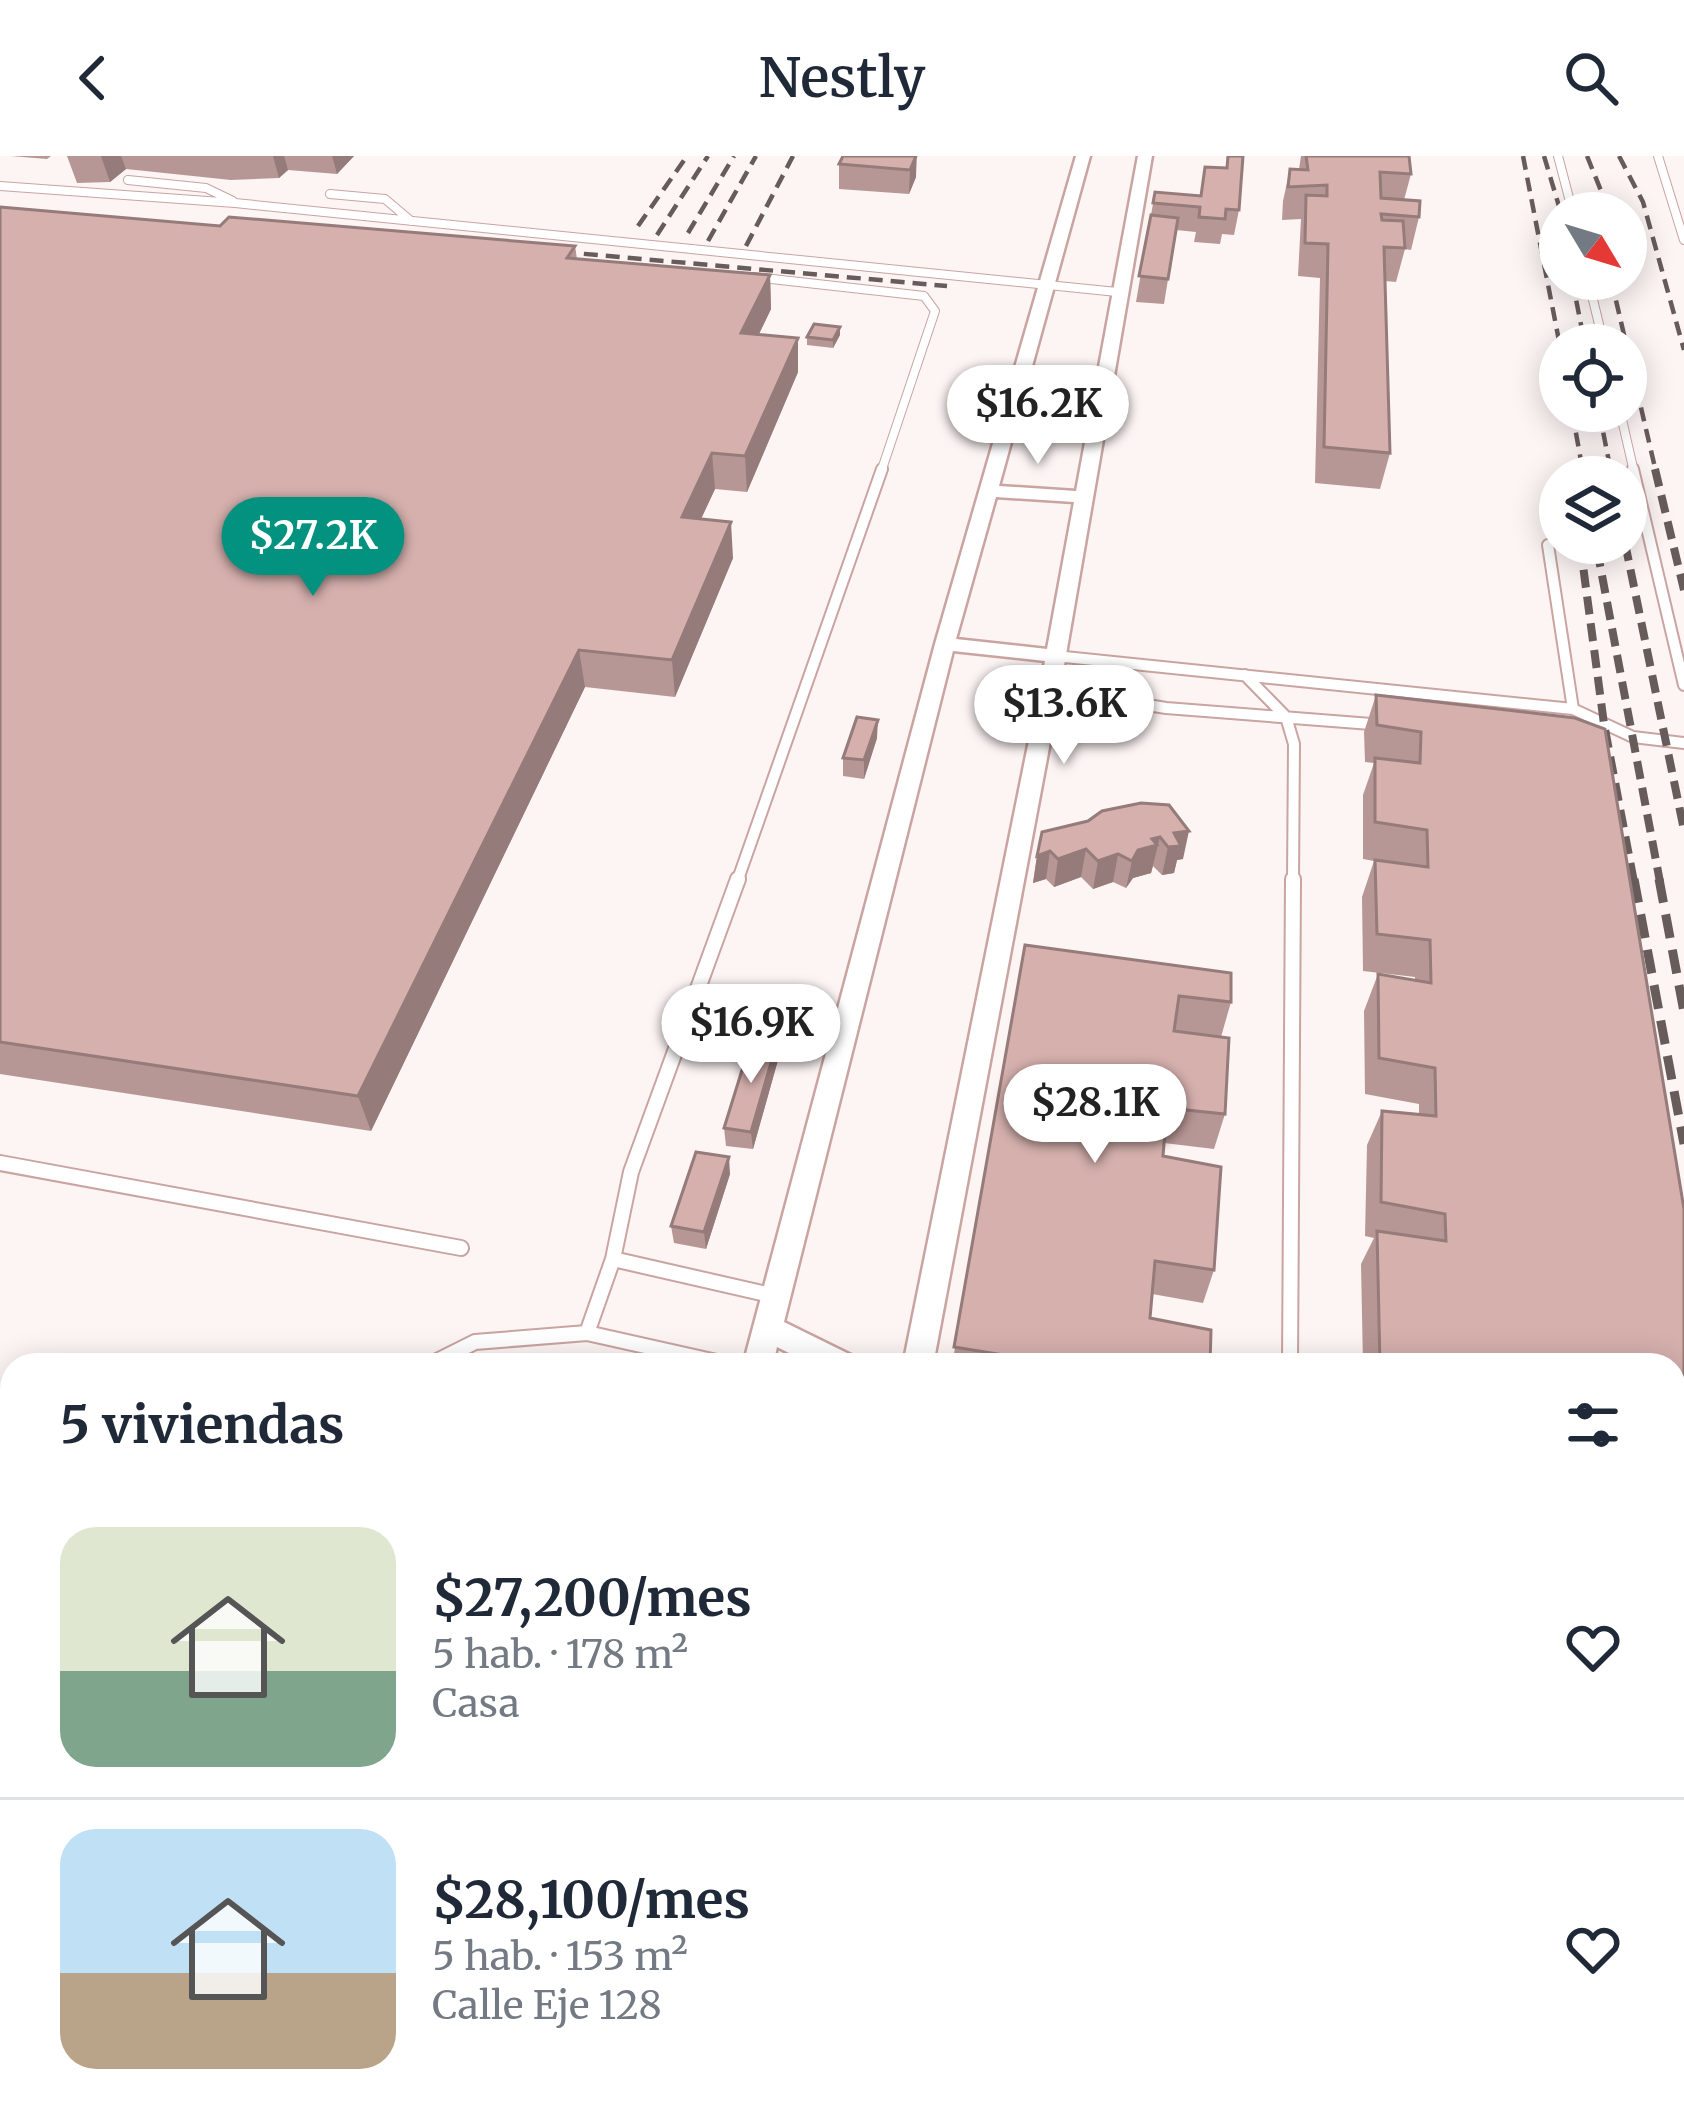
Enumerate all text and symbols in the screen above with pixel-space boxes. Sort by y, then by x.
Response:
text: Nestly [759,44,925,112]
icon: back [60,45,126,111]
icon: search [1558,45,1624,111]
north arrow [1539,192,1647,300]
map controls [1539,192,1647,564]
button: locate [1539,324,1647,432]
pin: $16.2K [940,365,1136,467]
text: $16.2K [974,379,1102,428]
button: layers [1539,456,1647,564]
pin: $27.2K [215,497,411,599]
text: $27.2K [248,511,378,560]
pin: $13.6K [966,665,1162,767]
text: $13.6K [1001,679,1127,728]
pin: $16.9K [653,984,849,1086]
text: $16.9K [688,998,814,1047]
pin: $28.1K [997,1064,1193,1166]
text: $28.1K [1031,1078,1159,1127]
icon: filters [1560,1392,1626,1458]
text: 5 viviendas [60,1393,344,1457]
text: $27,200/mes [432,1566,752,1630]
icon: home [156,1575,300,1719]
icon: heart [1560,1614,1626,1680]
text: 5 hab. · 178 m² [432,1630,688,1679]
text: Casa [432,1679,520,1728]
text: $28,100/mes [432,1868,750,1932]
icon: home [156,1877,300,2021]
icon: heart [1560,1916,1626,1982]
text: 5 hab. · 153 m² [432,1932,688,1981]
text: Calle Eje 128 [432,1981,662,2030]

